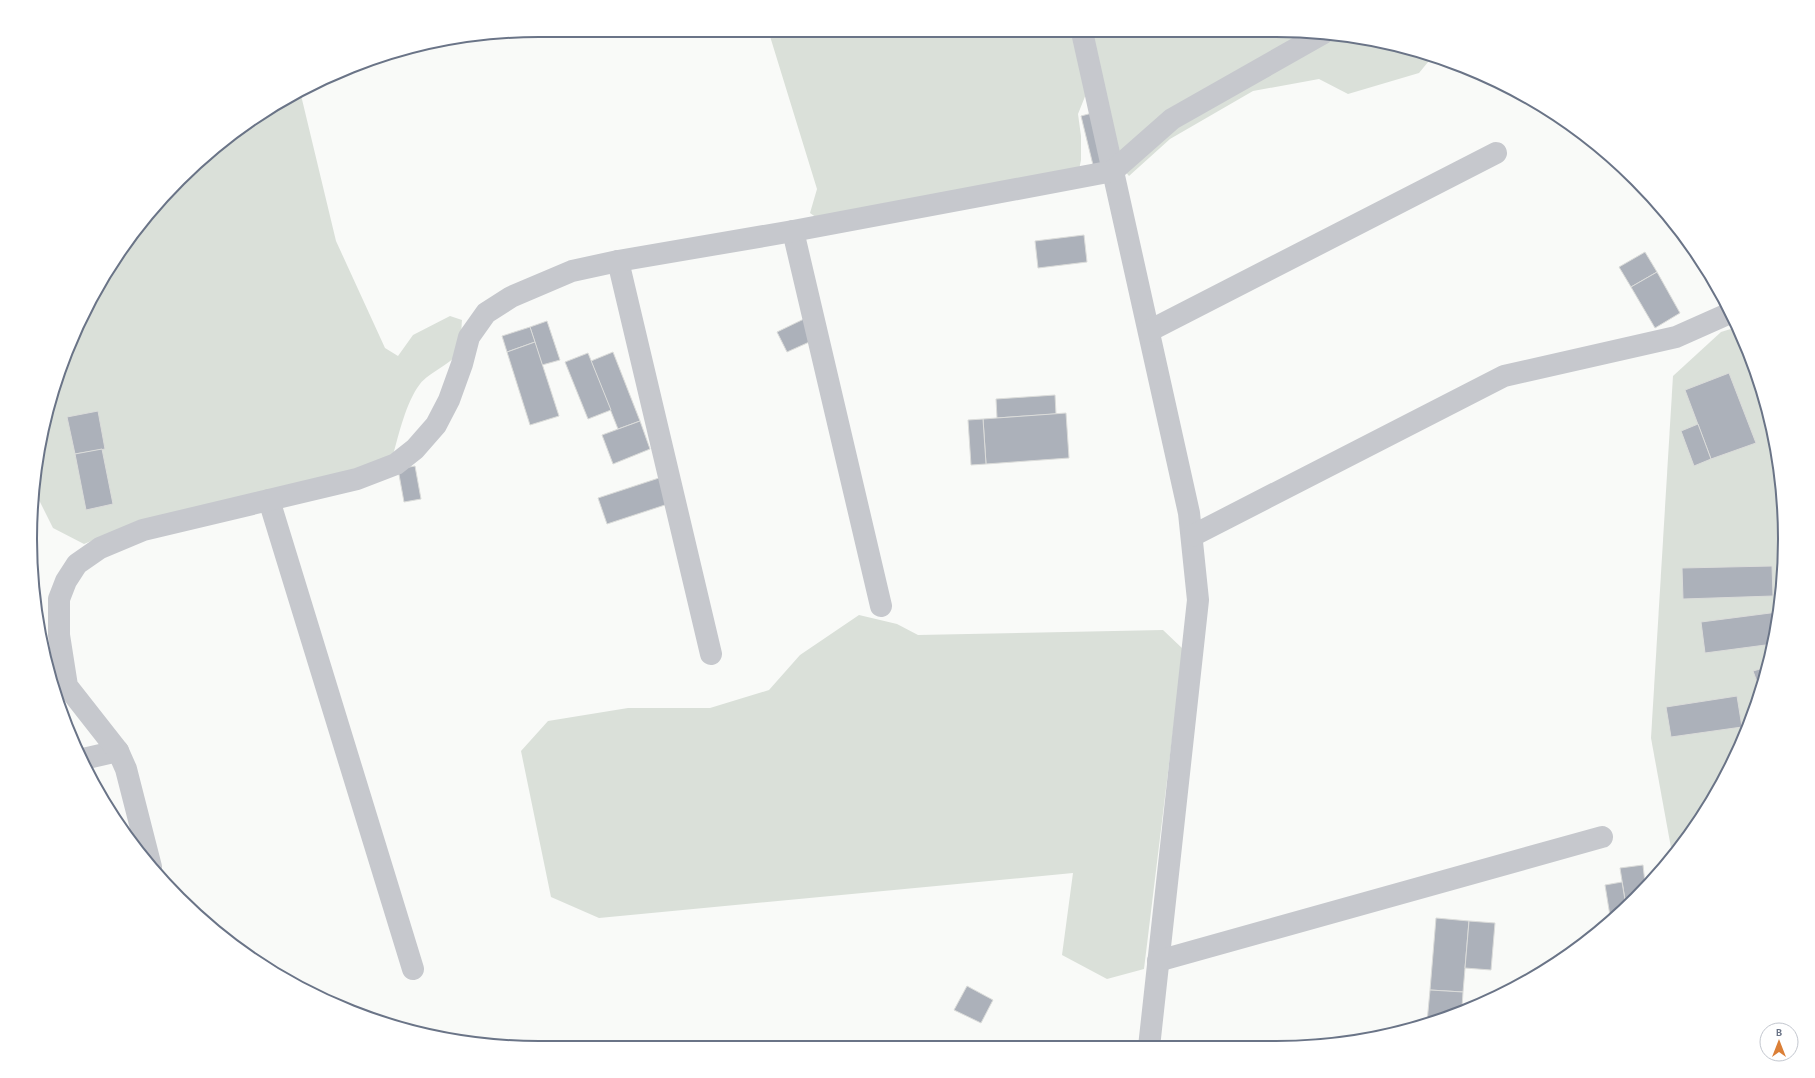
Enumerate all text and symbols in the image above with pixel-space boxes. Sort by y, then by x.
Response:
north arrow [1759,1022,1799,1062]
text: B [1776,1027,1783,1038]

